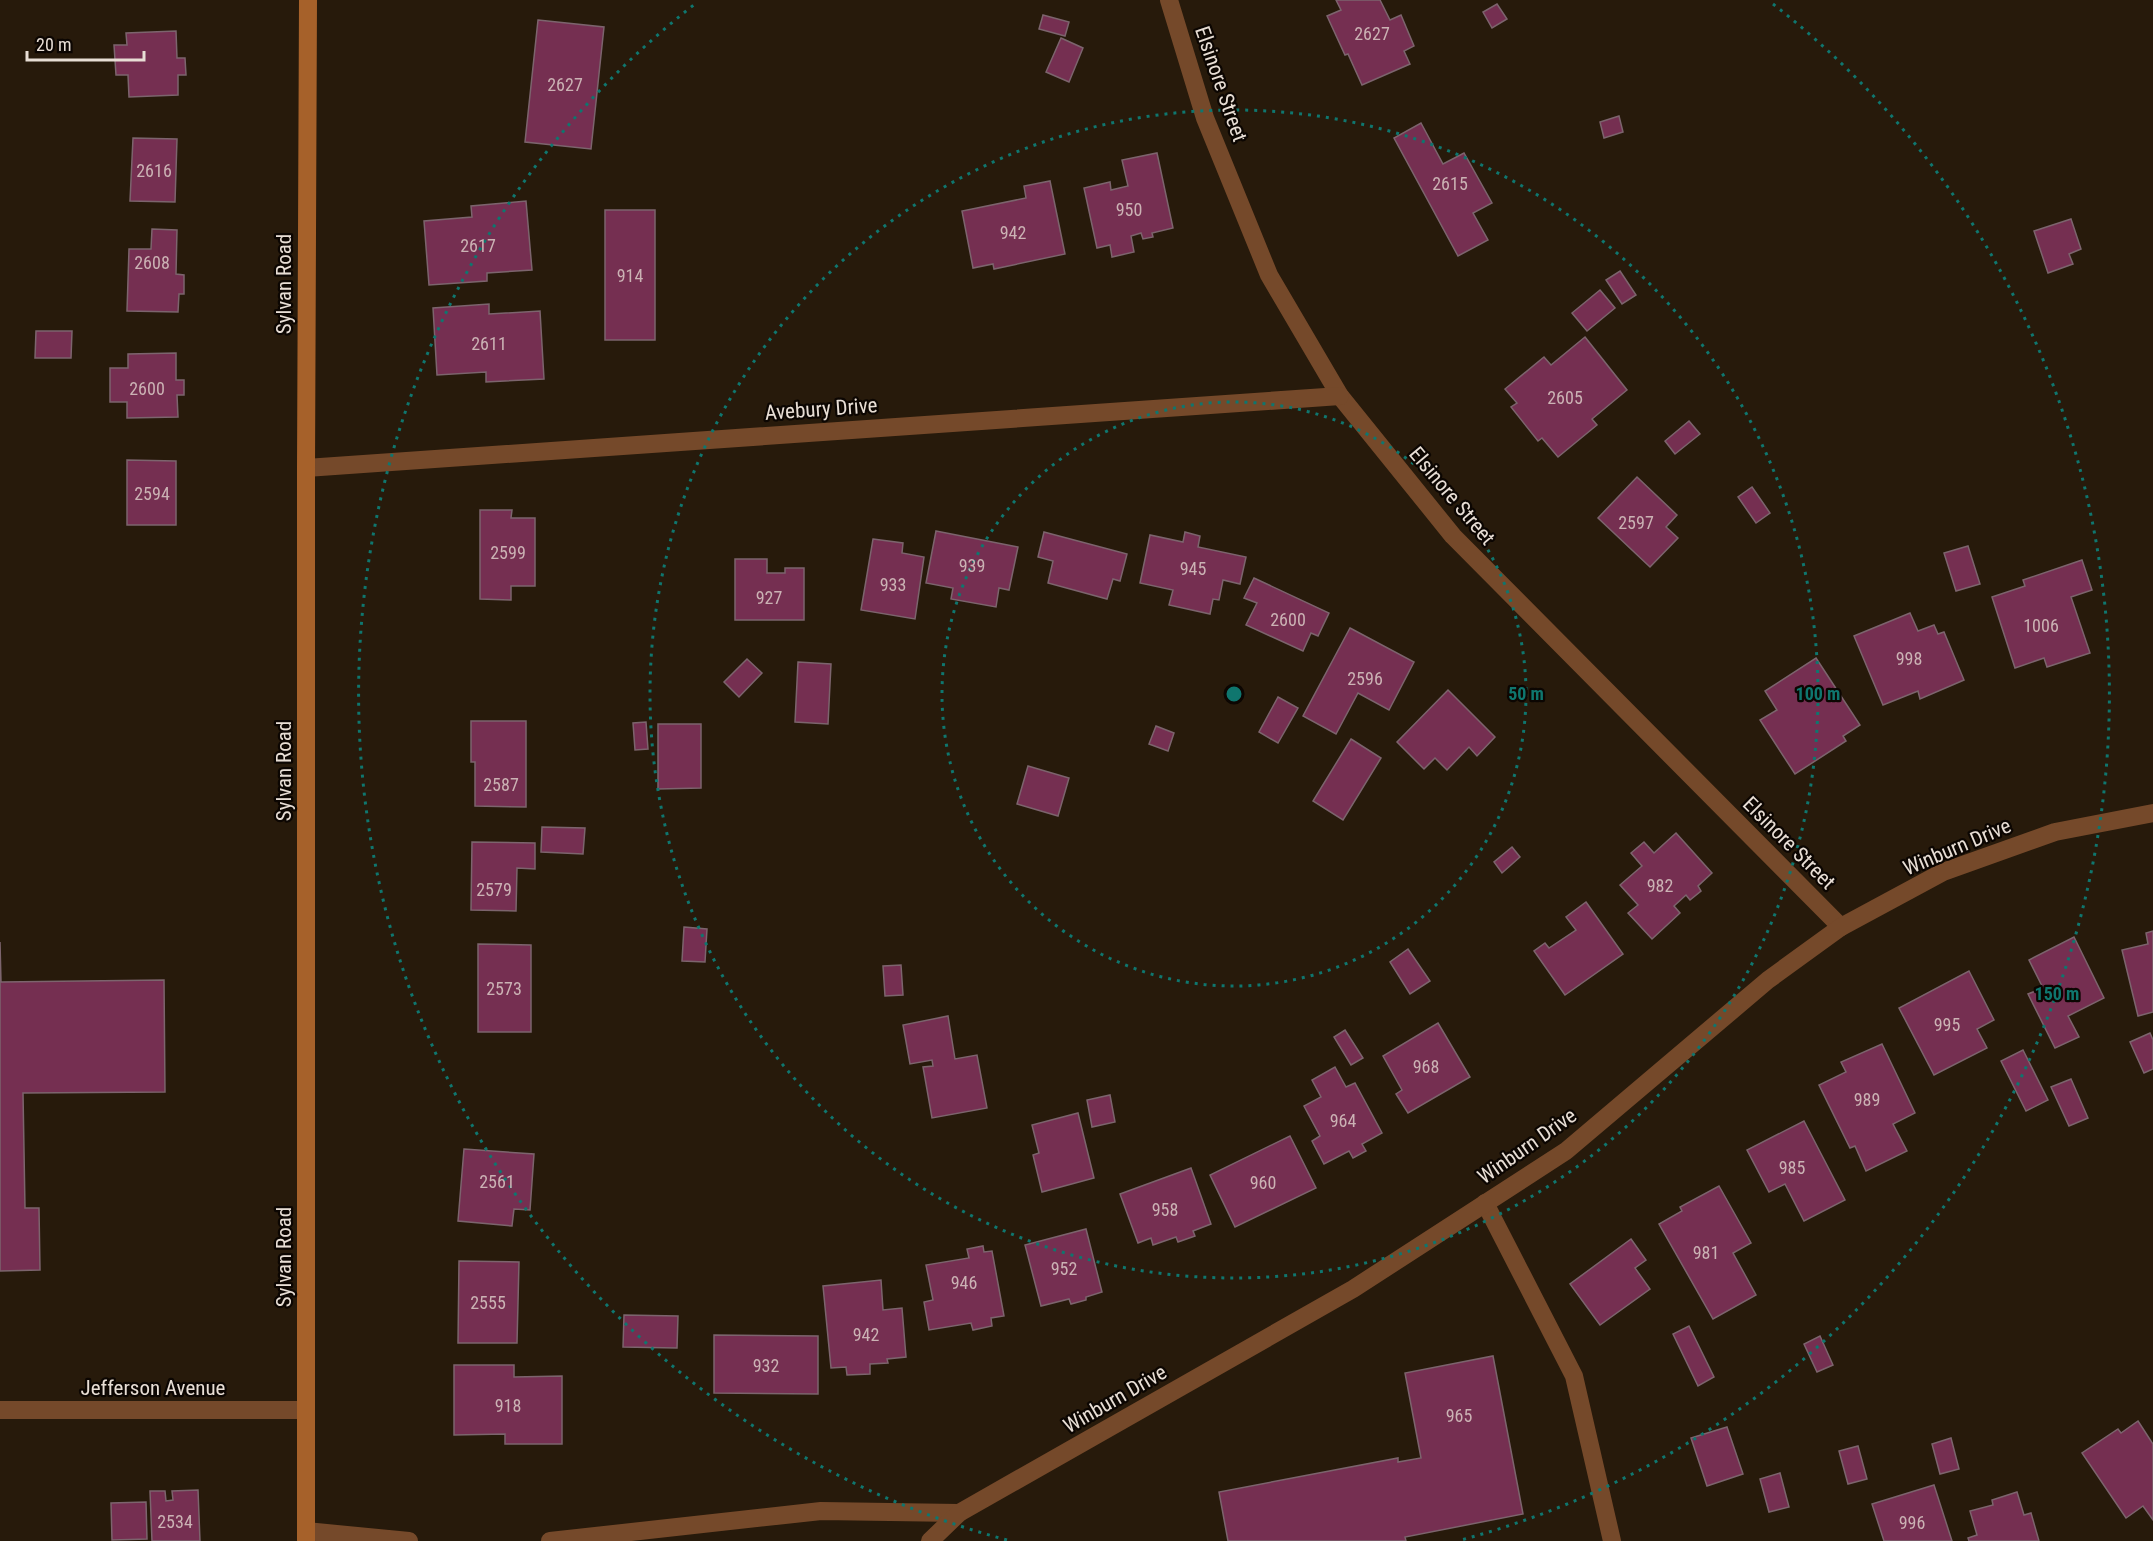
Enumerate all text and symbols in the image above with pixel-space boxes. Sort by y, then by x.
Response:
street label: Elsinore Street [1190,23,1252,145]
house number: 2627 [1354,23,1390,44]
scale bar [27,24,144,62]
text: 20 m [36,34,71,55]
house number: 2627 [547,74,583,95]
house number: 2616 [136,160,172,181]
house number: 2615 [1432,173,1468,194]
house number: 950 [1116,199,1142,220]
house number: 942 [1000,222,1026,243]
street label: Sylvan Road [272,234,296,334]
house number: 2617 [460,235,496,256]
house number: 2608 [134,252,170,273]
house number: 914 [617,265,643,286]
house number: 2611 [471,333,507,354]
house number: 2600 [129,378,165,399]
house number: 2605 [1547,387,1583,408]
street label: Avebury Drive [764,393,878,425]
street label: Elsinore Street [1404,442,1500,550]
house number: 2594 [134,483,170,504]
house number: 2597 [1618,512,1654,533]
house number: 2599 [490,542,526,563]
house number: 939 [959,555,985,576]
house number: 945 [1180,558,1206,579]
house number: 933 [880,574,906,595]
house number: 927 [756,587,782,608]
house number: 2600 [1270,609,1306,630]
house number: 1006 [2023,615,2059,636]
house number: 998 [1896,648,1922,669]
house number: 2596 [1347,668,1383,689]
text: 50 m [1508,683,1544,704]
text: 100 m [1796,683,1840,704]
centre of rings [1224,684,1244,704]
street label: Sylvan Road [272,721,296,821]
house number: 2587 [483,774,519,795]
street label: Elsinore Street [1738,792,1840,894]
street label: Winburn Drive [1899,813,2015,880]
house number: 982 [1647,875,1673,896]
house number: 2579 [476,879,512,900]
house number: 2573 [486,978,522,999]
text: 150 m [2035,983,2079,1004]
house number: 995 [1934,1014,1960,1035]
house number: 968 [1413,1056,1439,1077]
house number: 989 [1854,1089,1880,1110]
street label: Winburn Drive [1473,1103,1581,1189]
house number: 964 [1330,1110,1356,1131]
house number: 985 [1779,1157,1805,1178]
house number: 2561 [479,1171,515,1192]
house number: 960 [1250,1172,1276,1193]
house number: 958 [1152,1199,1178,1220]
street label: Sylvan Road [272,1207,296,1307]
house number: 981 [1693,1242,1719,1263]
house number: 952 [1051,1258,1077,1279]
house number: 946 [951,1272,977,1293]
house number: 2555 [470,1292,506,1313]
house number: 942 [853,1324,879,1345]
house number: 932 [753,1355,779,1376]
street label: Winburn Drive [1059,1360,1171,1438]
street label: Jefferson Avenue [81,1376,226,1400]
house number: 918 [495,1395,521,1416]
house number: 965 [1446,1405,1472,1426]
house number: 2534 [157,1511,193,1532]
house number: 996 [1899,1512,1925,1533]

